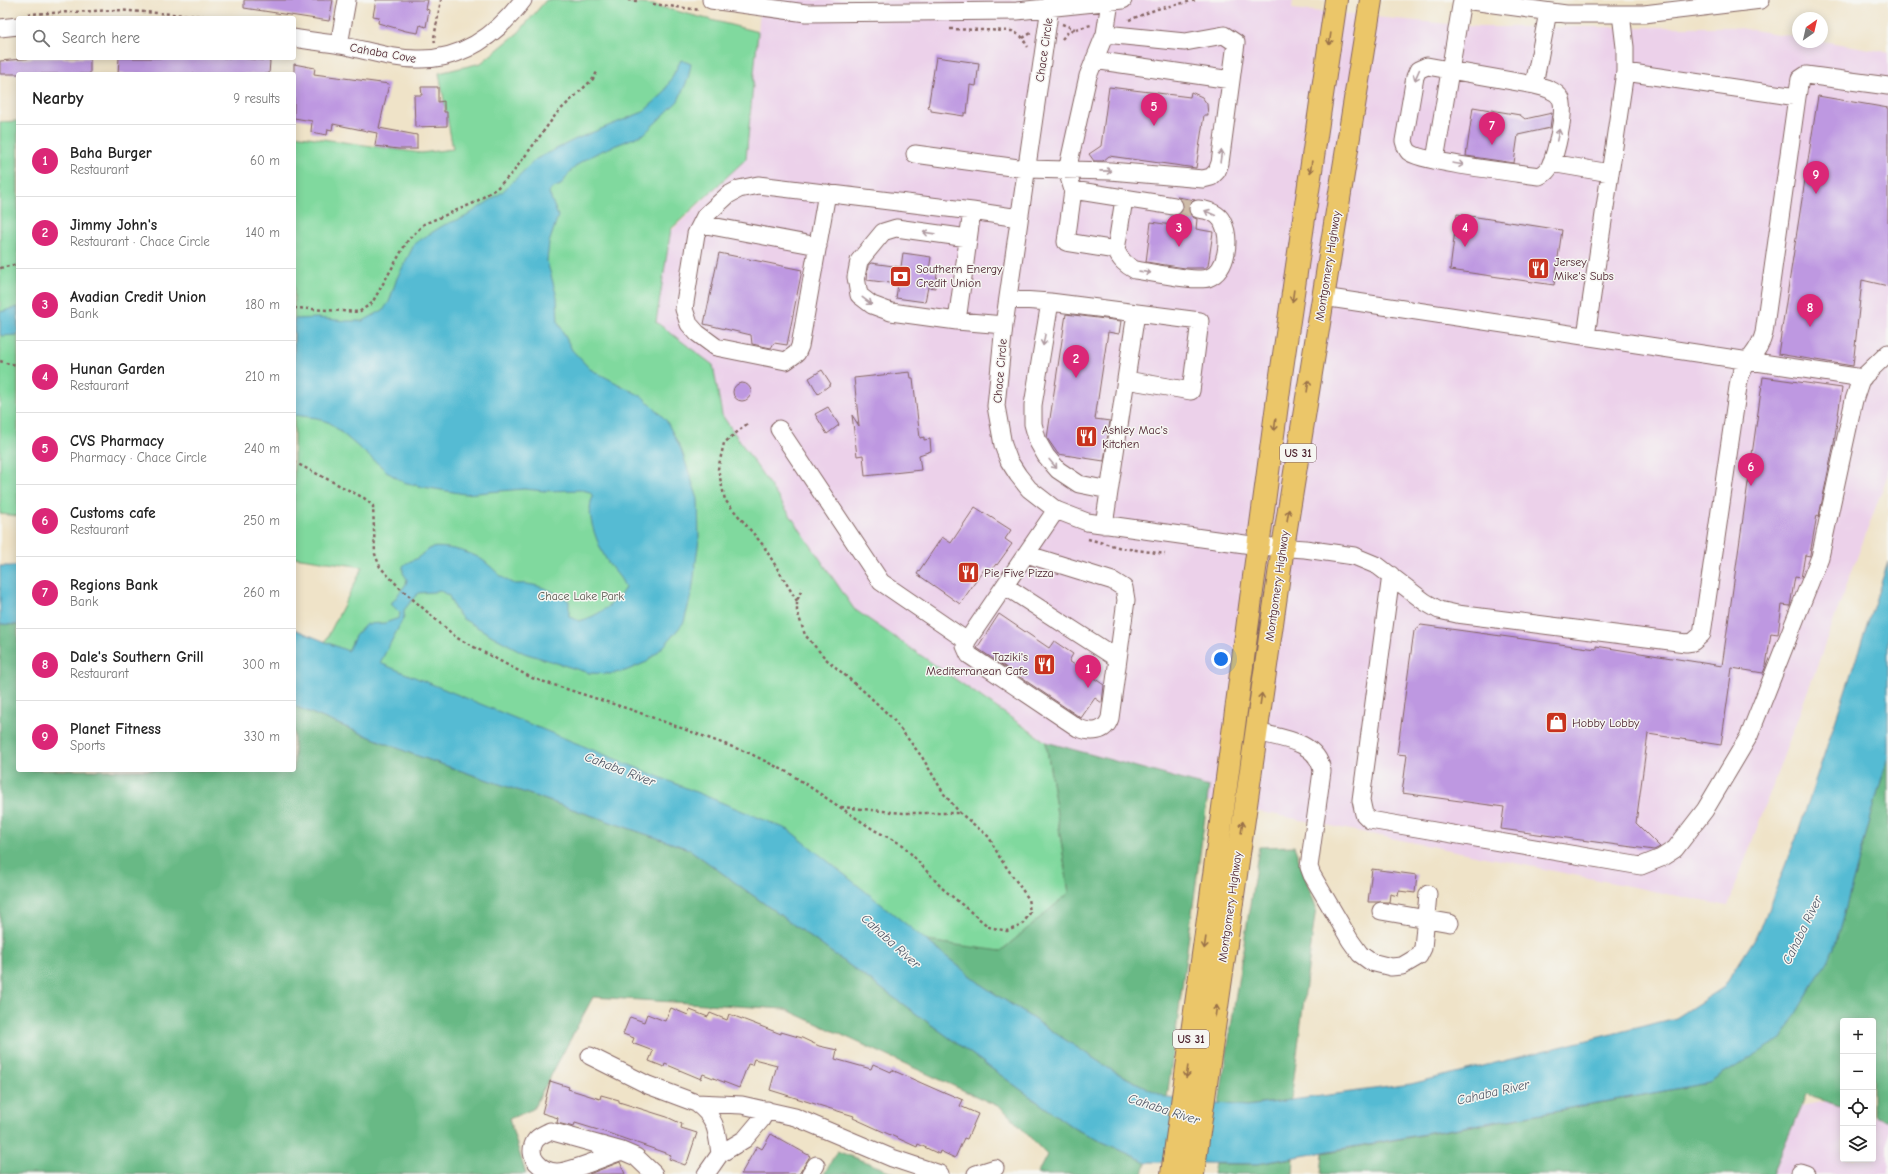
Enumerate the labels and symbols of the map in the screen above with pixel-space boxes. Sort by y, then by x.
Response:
north arrow [1792,12,1828,48]
street label: Chace Circle [1033,17,1055,83]
one-way arrow [1326,32,1334,45]
street label: Cahaba Cove [349,40,417,66]
one-way arrow [1412,69,1420,81]
pin: 5 [1141,93,1167,126]
pin: 7 [1479,112,1505,145]
one-way arrow [1555,129,1563,142]
one-way arrow [1217,150,1225,163]
one-way arrow [1307,160,1315,173]
one-way arrow [1451,160,1464,168]
pin: 9 [1803,161,1829,194]
one-way arrow [1099,167,1112,175]
one-way arrow [1204,209,1216,216]
street label: Montgomery Highway [1312,209,1344,322]
pin: 3 [1166,214,1192,247]
pin: 4 [1452,214,1478,247]
one-way arrow [923,229,936,237]
place label: Jersey Mike's Subs [1554,255,1614,283]
restaurant icon: Jersey Mike's Subs [1526,256,1552,282]
place label: Southern Energy Credit Union [916,262,1003,290]
bank icon: Southern Energy Credit Union [888,263,914,289]
one-way arrow [1138,268,1151,276]
one-way arrow [1289,289,1297,302]
pin: 8 [1797,294,1823,327]
one-way arrow [862,297,873,306]
one-way arrow [1039,333,1047,346]
street label: Chace Circle [990,338,1010,404]
pin: 2 [1063,345,1089,378]
one-way arrow [1304,380,1312,393]
one-way arrow [1271,418,1279,431]
place label: Ashley Mac's Kitchen [1102,423,1168,451]
restaurant icon: Ashley Mac's Kitchen [1074,424,1100,450]
road number: US 31 [1280,444,1316,462]
pin: 6 [1738,453,1764,486]
one-way arrow [1048,459,1057,469]
one-way arrow [1284,509,1292,522]
street label: Montgomery Highway [1262,529,1292,642]
restaurant icon: Pie Five Pizza [956,560,982,586]
place label: Pie Five Pizza [984,566,1054,580]
park label: Chace Lake Park [538,589,624,603]
your location [1211,649,1231,669]
place label: Taziki's Mediterranean Cafe [926,650,1028,678]
restaurant icon: Taziki's Mediterranean Cafe [1031,651,1057,677]
pin: 1 [1075,655,1101,688]
one-way arrow [1257,693,1265,706]
shop icon: Hobby Lobby [1544,710,1570,736]
place label: Hobby Lobby [1572,716,1640,730]
water label: Cahaba River [583,749,658,790]
one-way arrow [1238,821,1246,834]
street label: Montgomery Highway [1215,850,1245,963]
water label: Cahaba River [1779,893,1825,967]
water label: Cahaba River [858,911,924,972]
one-way arrow [1201,936,1209,949]
one-way arrow [1212,1004,1220,1017]
road number: US 31 [1173,1030,1209,1048]
one-way arrow [1183,1065,1191,1078]
water label: Cahaba River [1455,1076,1532,1108]
water label: Cahaba River [1126,1090,1202,1128]

